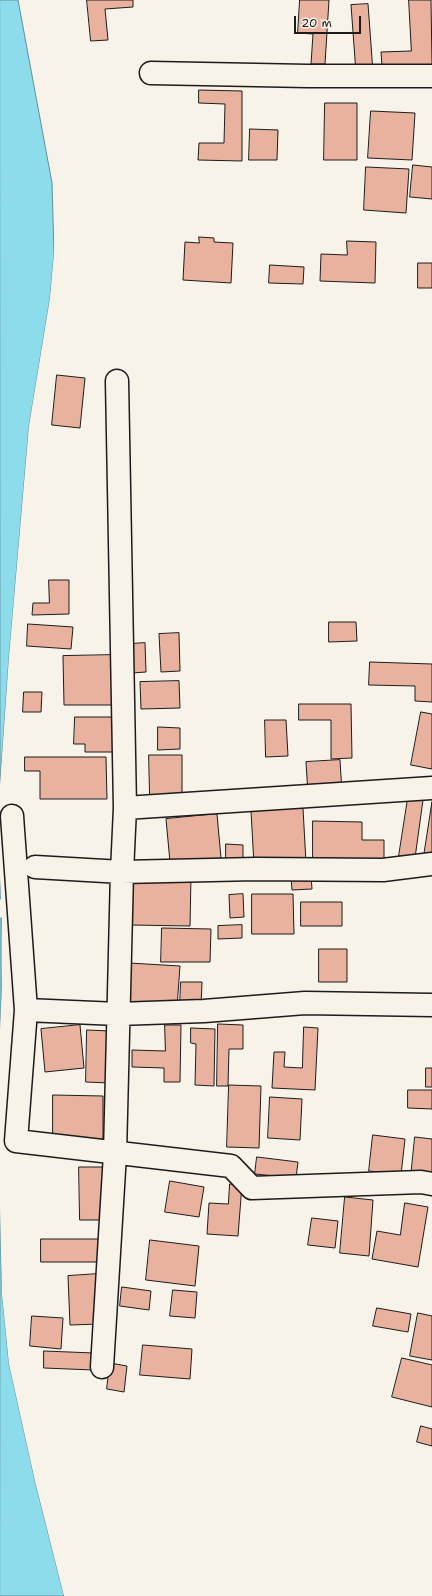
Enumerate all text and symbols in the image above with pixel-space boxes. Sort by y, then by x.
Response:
scale bar [296,8,363,34]
text: 20 m [301,15,332,31]

